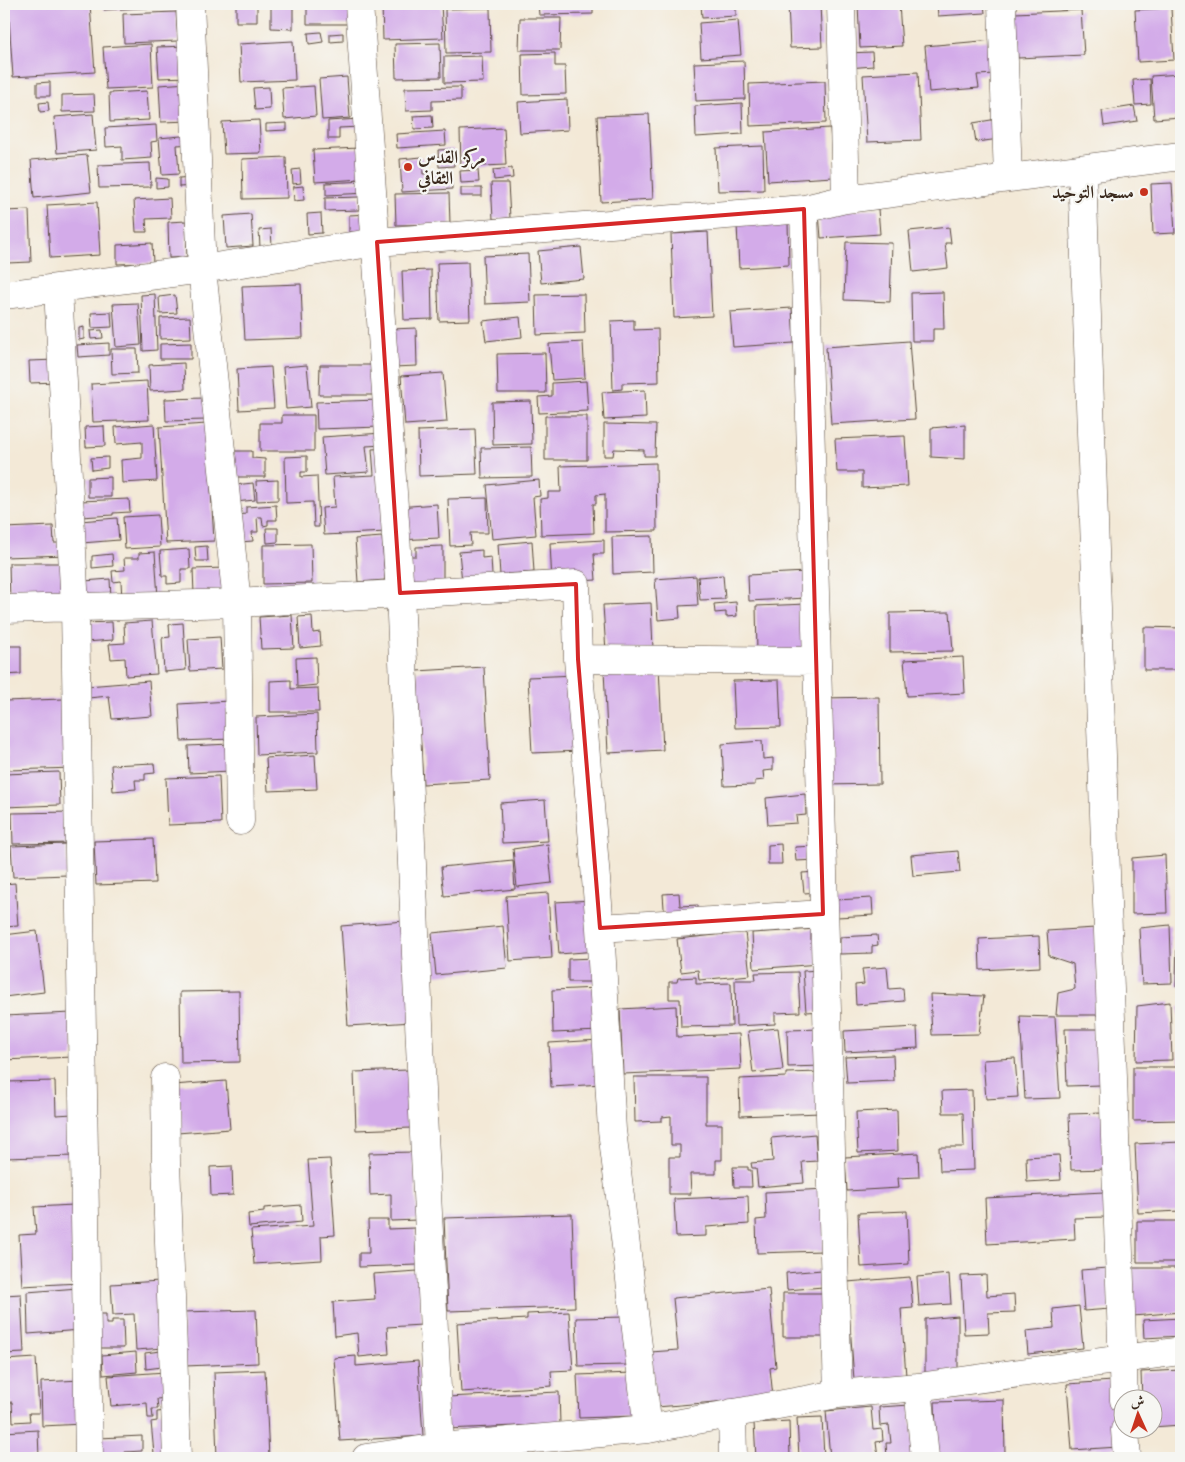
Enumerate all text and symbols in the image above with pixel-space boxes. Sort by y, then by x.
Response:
place label: مركز القدس الثقافي [417,146,486,193]
marker: مركز القدس الثقافي [402,161,414,173]
place label: مسجد التوحيد [1052,181,1134,203]
marker: مسجد التوحيد [1138,186,1150,198]
north arrow [1112,1390,1162,1440]
text: ش [1130,1392,1145,1410]

